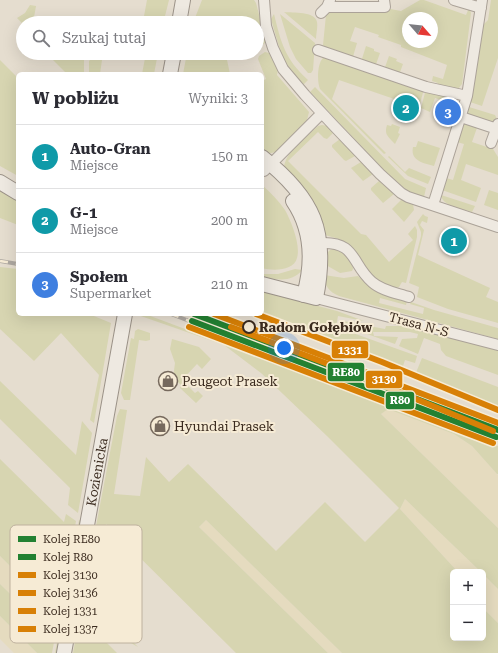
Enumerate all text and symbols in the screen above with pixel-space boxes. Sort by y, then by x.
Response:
north arrow [402,12,438,48]
search box [16,16,264,60]
icon: search [30,27,52,49]
text: Szukaj tutaj [62,29,146,47]
text: W pobliżu [32,88,119,108]
text: Wyniki: 3 [189,91,248,106]
pin: 2 [393,93,419,123]
pin: 3 [435,97,461,127]
text: Auto-Gran [70,140,151,158]
text: 1 [41,149,49,164]
text: 150 m [211,149,248,164]
text: Miejsce [70,158,118,173]
text: G-1 [70,204,97,222]
text: 2 [41,213,49,228]
text: 200 m [211,213,248,228]
text: Miejsce [70,222,118,237]
pin: 1 [441,226,467,256]
text: Społem [70,268,128,286]
text: 3 [41,277,49,292]
text: 210 m [211,277,248,292]
text: Supermarket [70,286,151,301]
street label: Trasa N-S [387,309,451,340]
marker: Radom Gołębiów [242,320,256,334]
place label: Radom Gołębiów [259,320,373,335]
your location [274,338,294,358]
line badge: 1331 [331,340,369,359]
text: 1331 [338,344,362,357]
line badge: RE80 [327,362,365,382]
text: RE80 [332,366,360,379]
shop icon: Peugeot Prasek [157,370,179,392]
line badge: 3130 [365,370,403,389]
text: 3130 [372,373,396,386]
place label: Peugeot Prasek [182,374,278,389]
line badge: R80 [385,391,415,410]
text: R80 [390,394,410,407]
shop icon: Hyundai Prasek [149,415,171,437]
place label: Hyundai Prasek [174,419,274,434]
street label: Kozienicka [84,437,111,507]
legend [10,525,142,643]
text: Kolej RE80 [43,533,100,546]
text: Kolej R80 [43,551,93,564]
text: Kolej 3130 [43,569,98,582]
map controls [450,569,486,641]
button: + [450,569,486,605]
text: Kolej 3136 [43,587,98,600]
text: Kolej 1331 [43,605,98,618]
button: − [450,605,486,641]
text: Kolej 1337 [43,623,98,636]

